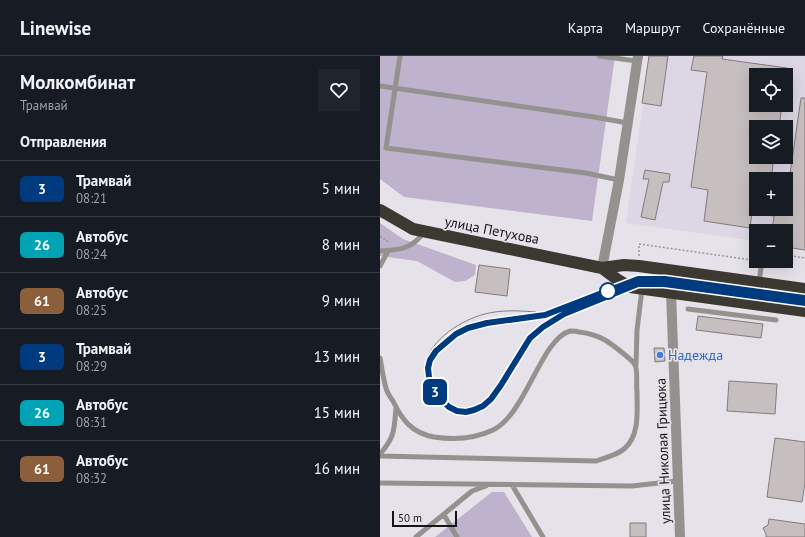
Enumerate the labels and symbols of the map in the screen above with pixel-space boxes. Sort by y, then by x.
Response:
street label: улица Петухова [443,212,541,248]
unlabelled marker [599,282,617,300]
place label: Надежда [668,346,723,364]
marker: Надежда [655,350,665,360]
street label: улица Николая Грицюка [651,378,675,524]
line badge: 3 [422,379,448,405]
scale bar [392,509,457,528]

